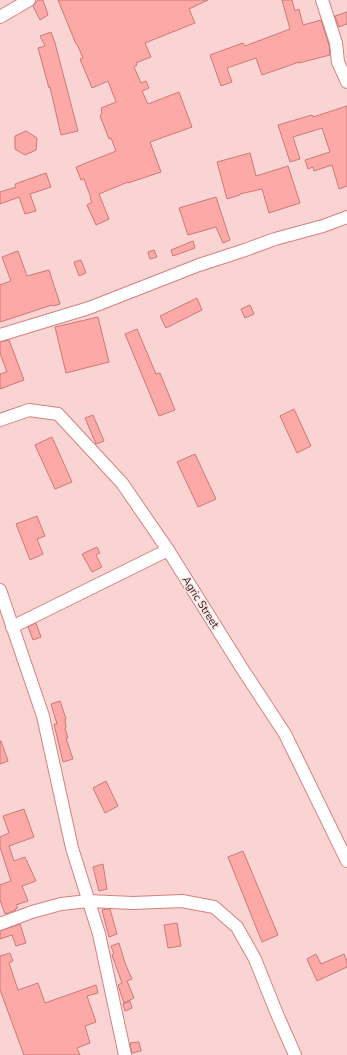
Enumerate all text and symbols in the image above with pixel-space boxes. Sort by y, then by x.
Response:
street label: Agric Street [179,573,223,631]

